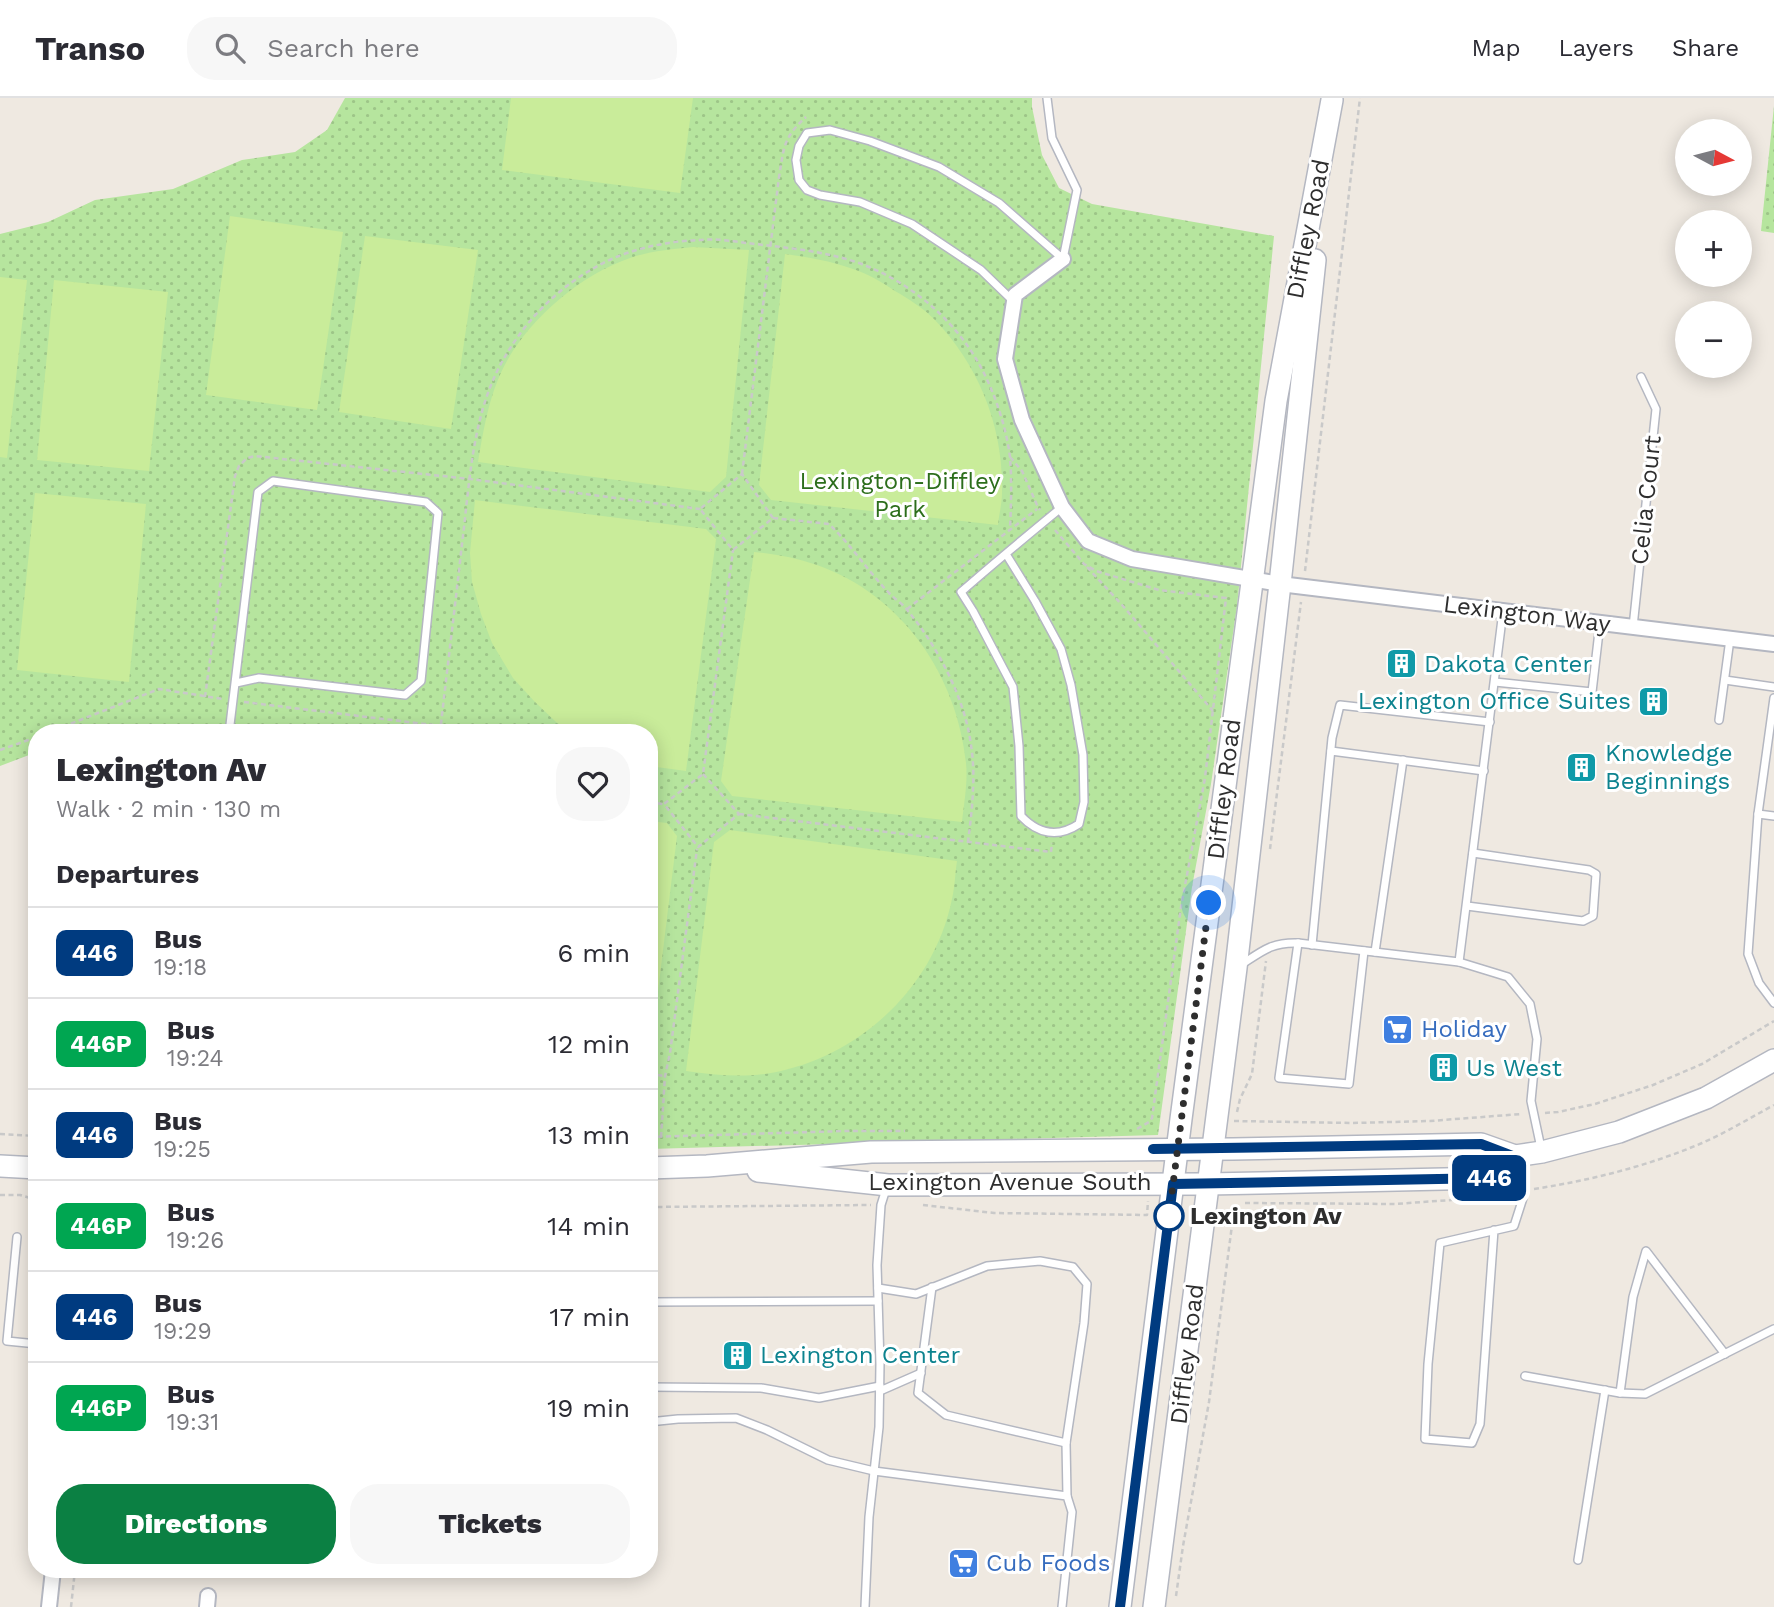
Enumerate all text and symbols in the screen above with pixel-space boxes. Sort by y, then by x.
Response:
search box [187,17,677,80]
text: Transo [35,29,145,68]
icon: search [211,29,249,67]
text: Search here [267,33,420,63]
text: Map [1472,34,1520,62]
text: Layers [1558,34,1634,62]
text: Share [1672,34,1739,62]
north arrow [1675,119,1752,196]
map controls [1675,119,1752,378]
street label: Diffley Road [1281,157,1335,301]
button: + [1675,210,1752,287]
button: − [1675,301,1752,378]
street label: Celia Court [1625,434,1667,566]
park label: Lexington-Diffley Park [799,467,1001,523]
street label: Lexington Way [1442,590,1613,638]
building icon: Dakota Center [1384,647,1418,681]
place label: Dakota Center [1424,650,1592,678]
building icon: Lexington Office Suites [1637,684,1671,718]
place label: Lexington Office Suites [1358,687,1631,715]
street label: Diffley Road [1201,717,1247,861]
place label: Knowledge Beginnings [1605,739,1733,795]
button: heart [556,747,630,821]
text: Lexington Av [56,750,266,789]
building icon: Knowledge Beginnings [1565,750,1599,784]
text: Walk · 2 min · 130 m [56,796,281,823]
text: Departures [56,859,199,889]
your location [1191,885,1226,920]
text: Bus [154,924,202,954]
text: 6 min [558,938,630,968]
text: 446 [72,939,117,967]
text: 19:18 [154,954,207,981]
supermarket icon: Holiday [1381,1012,1415,1046]
text: Bus [167,1015,215,1045]
place label: Holiday [1421,1015,1507,1043]
text: 12 min [548,1029,630,1059]
text: 446P [70,1030,132,1058]
text: 19:24 [167,1045,224,1072]
building icon: Us West [1426,1051,1460,1085]
place label: Us West [1466,1054,1562,1082]
text: Bus [154,1106,202,1136]
text: 13 min [548,1120,630,1150]
text: 446 [72,1121,117,1149]
text: 19:25 [154,1136,211,1163]
line badge: 446 [1449,1155,1529,1201]
text: 446 [1466,1164,1512,1192]
street label: Lexington Avenue South [868,1168,1152,1196]
text: Bus [167,1197,215,1227]
marker: Lexington Av [1154,1201,1184,1231]
place label: Lexington Av [1190,1202,1342,1230]
text: 14 min [547,1211,630,1241]
text: 446P [70,1212,132,1240]
text: 19:26 [167,1227,224,1254]
street label: Diffley Road [1164,1282,1210,1426]
text: Bus [154,1288,202,1318]
text: 17 min [549,1302,630,1332]
text: 446 [72,1303,117,1331]
text: 19:29 [154,1318,212,1345]
building icon: Lexington Center [720,1338,754,1372]
place label: Lexington Center [760,1341,961,1369]
text: Bus [167,1379,215,1409]
text: 19 min [547,1393,630,1423]
text: 446P [70,1394,132,1422]
text: 19:31 [167,1409,219,1436]
button: Directions [56,1484,336,1564]
button: Tickets [350,1484,630,1564]
supermarket icon: Cub Foods [946,1546,980,1580]
place label: Cub Foods [986,1549,1110,1577]

